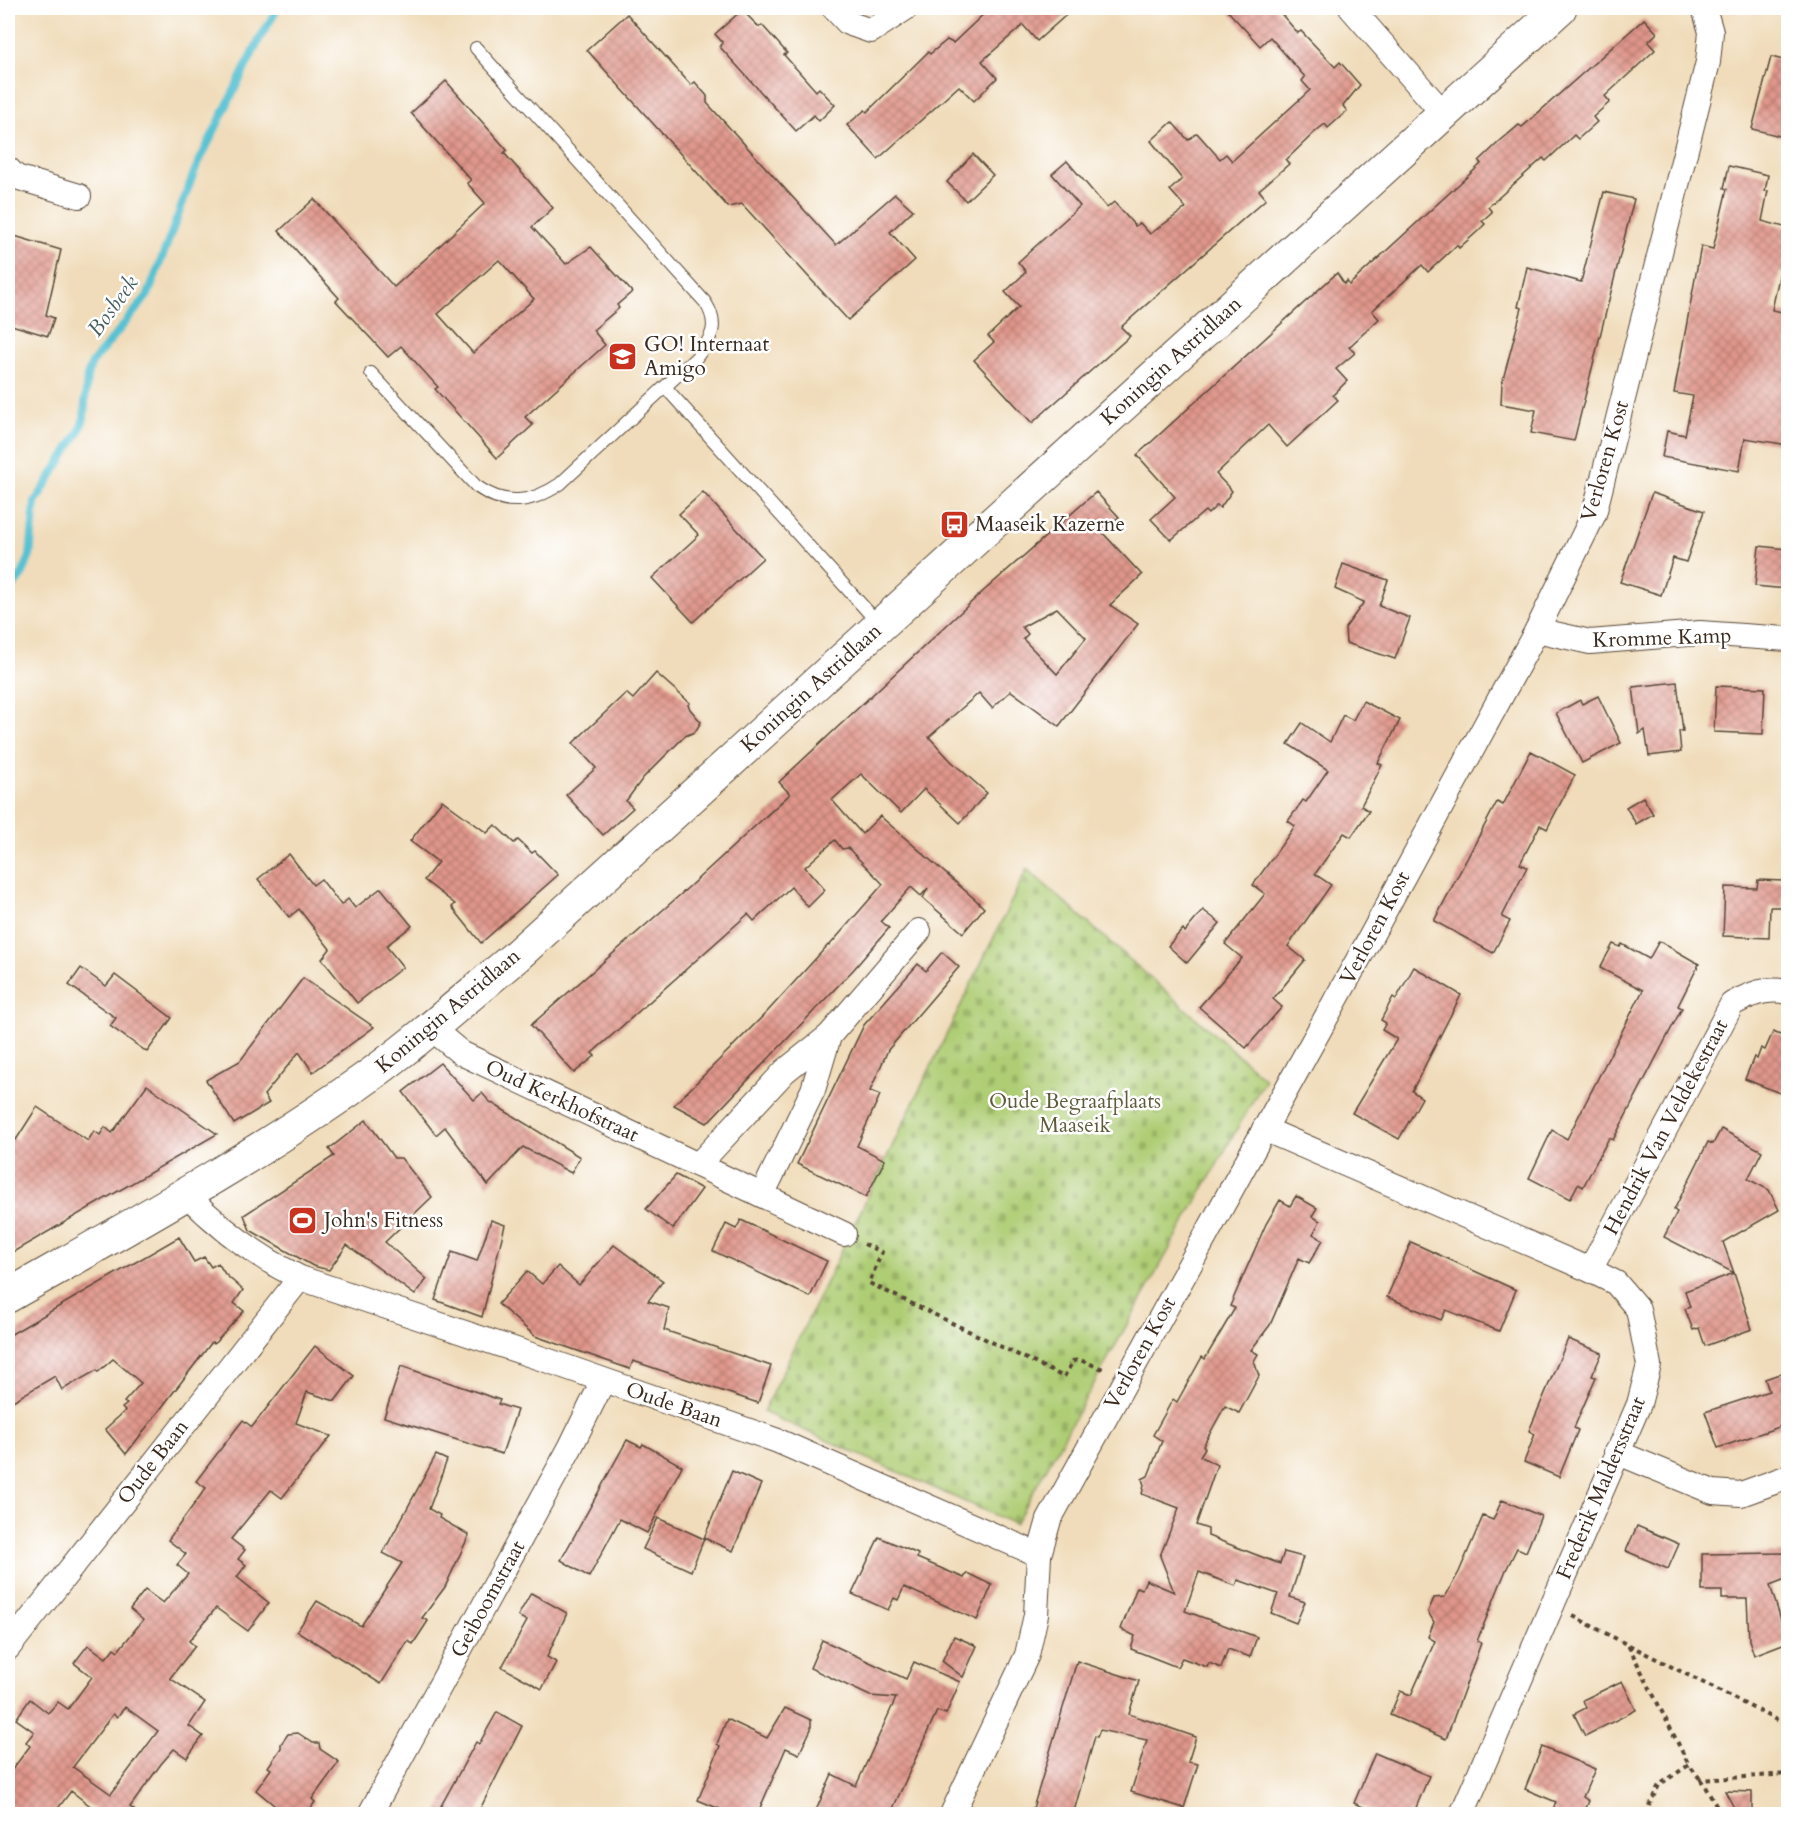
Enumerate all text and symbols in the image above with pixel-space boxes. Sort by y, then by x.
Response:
water label: Bosbeek [81,269,146,343]
street label: Koningin Astridlaan [1094,290,1248,432]
place label: GO! Internaat Amigo [644,330,769,383]
school or university icon: GO! Internaat Amigo [607,340,639,372]
street label: Verloren Kost [1574,397,1636,525]
bus stop icon: Maaseik Kazerne [938,508,970,540]
place label: Maaseik Kazerne [975,510,1125,539]
street label: Koningin Astridlaan [734,617,888,759]
street label: Kromme Kamp [1592,621,1732,655]
street label: Verloren Kost [1333,866,1417,990]
street label: Koningin Astridlaan [369,942,527,1080]
street label: Hendrik Van Veldekestraat [1597,1014,1735,1240]
street label: Oud Kerkhofstraat [481,1053,644,1149]
park label: Oude Begraafplaats Maaseik [989,1087,1161,1140]
sports icon: John's Fitness [287,1204,319,1236]
place label: John's Fitness [321,1206,443,1235]
street label: Verloren Kost [1097,1291,1183,1415]
street label: Oude Baan [622,1375,726,1435]
street label: Frederik Maldersstraat [1549,1392,1653,1584]
street label: Oude Baan [111,1413,195,1510]
street label: Geiboomstraat [444,1535,532,1663]

